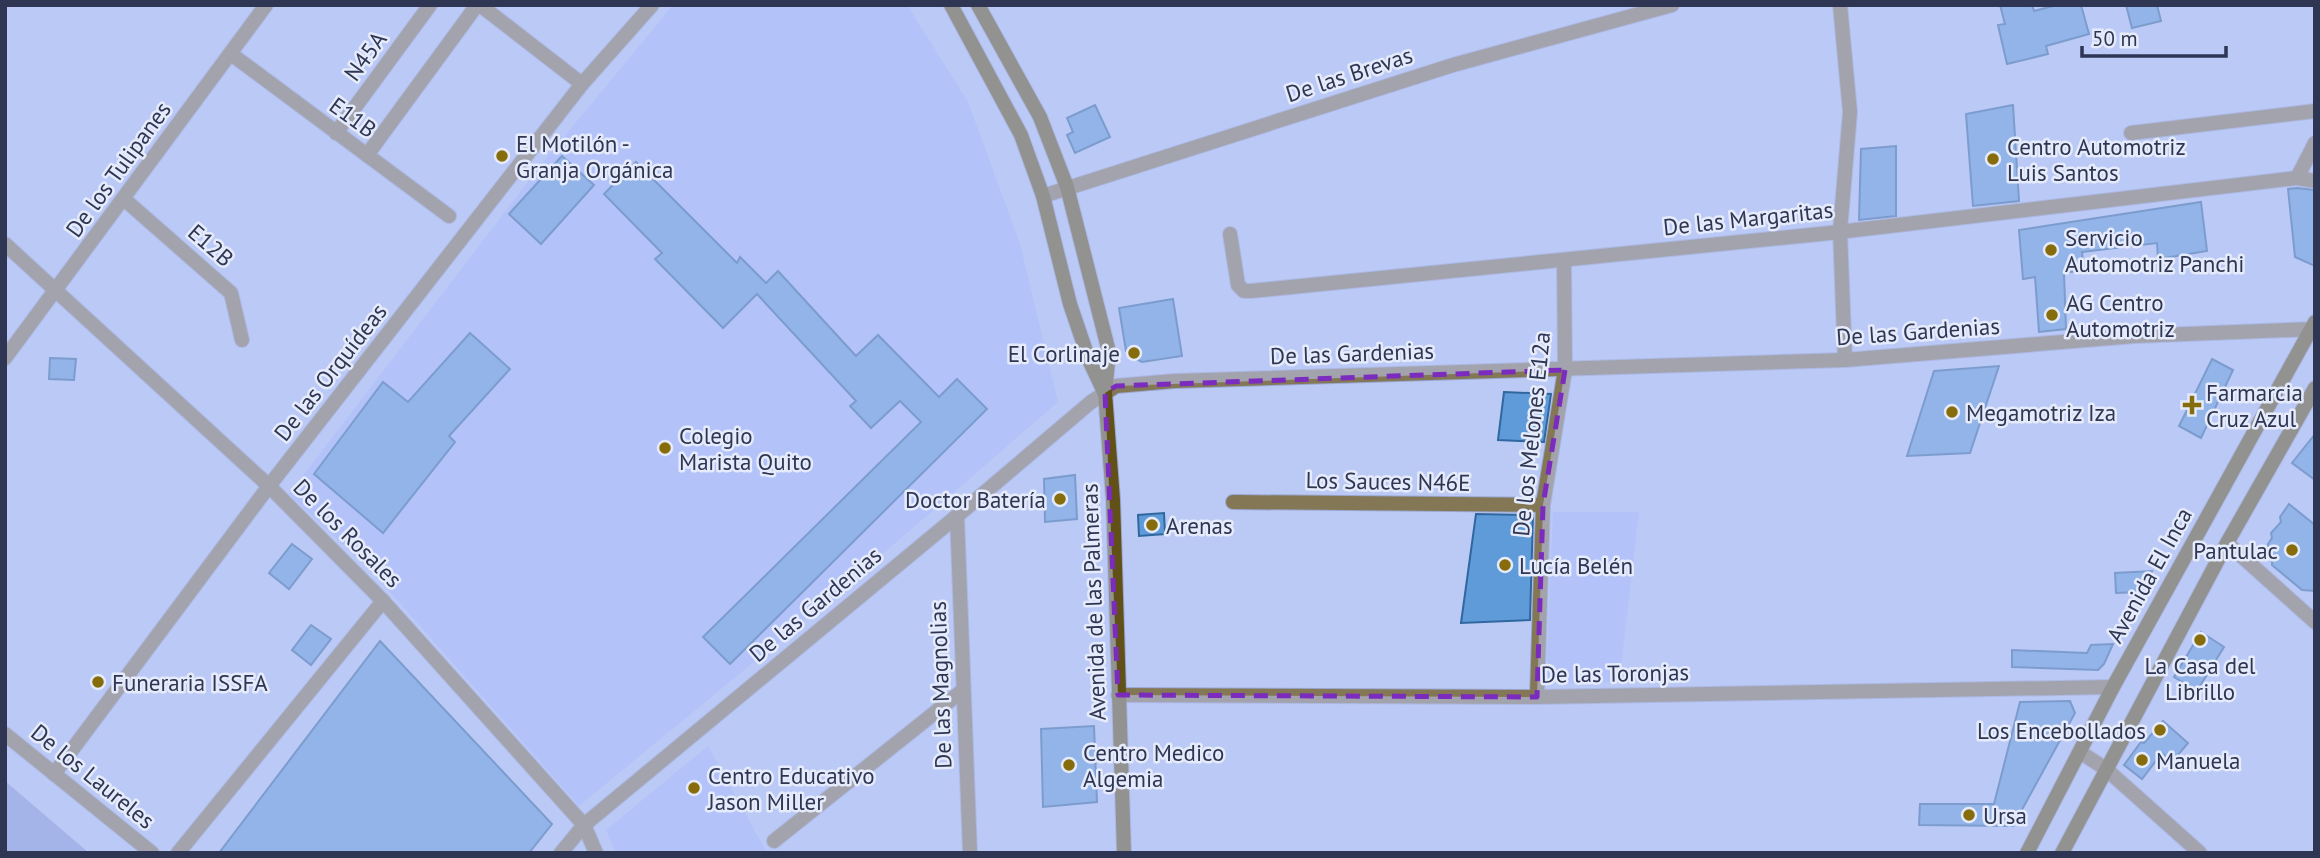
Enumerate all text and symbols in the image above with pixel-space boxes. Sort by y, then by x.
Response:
scale bar [2082,14,2226,58]
street label: N45A [337,25,393,86]
text: 50 m [2092,25,2138,52]
street label: De las Brevas [1282,40,1416,108]
street label: E11B [324,90,382,144]
street label: De los Tulipanes [59,96,177,242]
place label: El Motilón - Granja Orgánica [516,129,673,184]
place label: Centro Automotriz Luis Santos [2007,132,2186,187]
marker: El Motilón - Granja Orgánica [494,148,510,164]
marker: Centro Automotriz Luis Santos [1985,151,2001,167]
street label: De las Margaritas [1662,195,1834,241]
street label: E12B [182,217,240,273]
place label: Servicio Automotriz Panchi [2065,223,2244,278]
marker: Servicio Automotriz Panchi [2043,242,2059,258]
place label: AG Centro Automotriz [2066,288,2175,343]
street label: De las Orquídeas [267,297,393,447]
marker: AG Centro Automotriz [2044,307,2060,323]
street label: De las Gardenias [1835,311,2001,351]
street label: De los Melones E12a [1506,330,1556,538]
street label: De las Gardenias [1270,336,1434,370]
place label: El Corlinaje [1008,339,1120,368]
marker: El Corlinaje [1126,345,1142,361]
place label: Farmarcia Cruz Azul [2206,378,2303,433]
marker: Farmarcia Cruz Azul [2184,397,2200,413]
place label: Megamotriz Iza [1966,398,2116,427]
marker: Megamotriz Iza [1944,404,1960,420]
place label: Colegio Marista Quito [679,421,812,476]
marker: Colegio Marista Quito [657,440,673,456]
street label: Los Sauces N46E [1305,465,1471,497]
street label: De los Rosales [288,473,408,593]
street label: Avenida de las Palmeras [1074,483,1112,721]
place label: Doctor Batería [905,485,1046,514]
marker: Doctor Batería [1052,491,1068,507]
street label: Avenida El Inca [2100,502,2198,648]
place label: Arenas [1166,511,1233,540]
marker: Arenas [1144,517,1160,533]
place label: Pantulac [2193,536,2278,565]
street label: De las Gardenias [743,540,887,668]
marker: Pantulac [2284,542,2300,558]
place label: Lucía Belén [1519,551,1633,580]
marker: Lucía Belén [1497,557,1513,573]
street label: De las Magnolias [923,601,957,769]
marker: La Casa del Librillo [2192,632,2208,648]
place label: La Casa del Librillo [2144,651,2256,706]
street label: De las Toronjas [1541,657,1689,689]
place label: Funeraria ISSFA [112,668,268,697]
marker: Funeraria ISSFA [90,674,106,690]
place label: Los Encebollados [1977,716,2146,745]
street label: De los Laureles [25,717,161,835]
marker: Los Encebollados [2152,722,2168,738]
place label: Centro Medico Algemia [1083,738,1224,793]
place label: Manuela [2156,746,2240,775]
marker: Manuela [2134,752,2150,768]
marker: Centro Medico Algemia [1061,757,1077,773]
place label: Centro Educativo Jason Miller [707,761,875,816]
marker: Centro Educativo Jason Miller [686,780,702,796]
place label: Ursa [1983,801,2027,830]
marker: Ursa [1961,807,1977,823]

